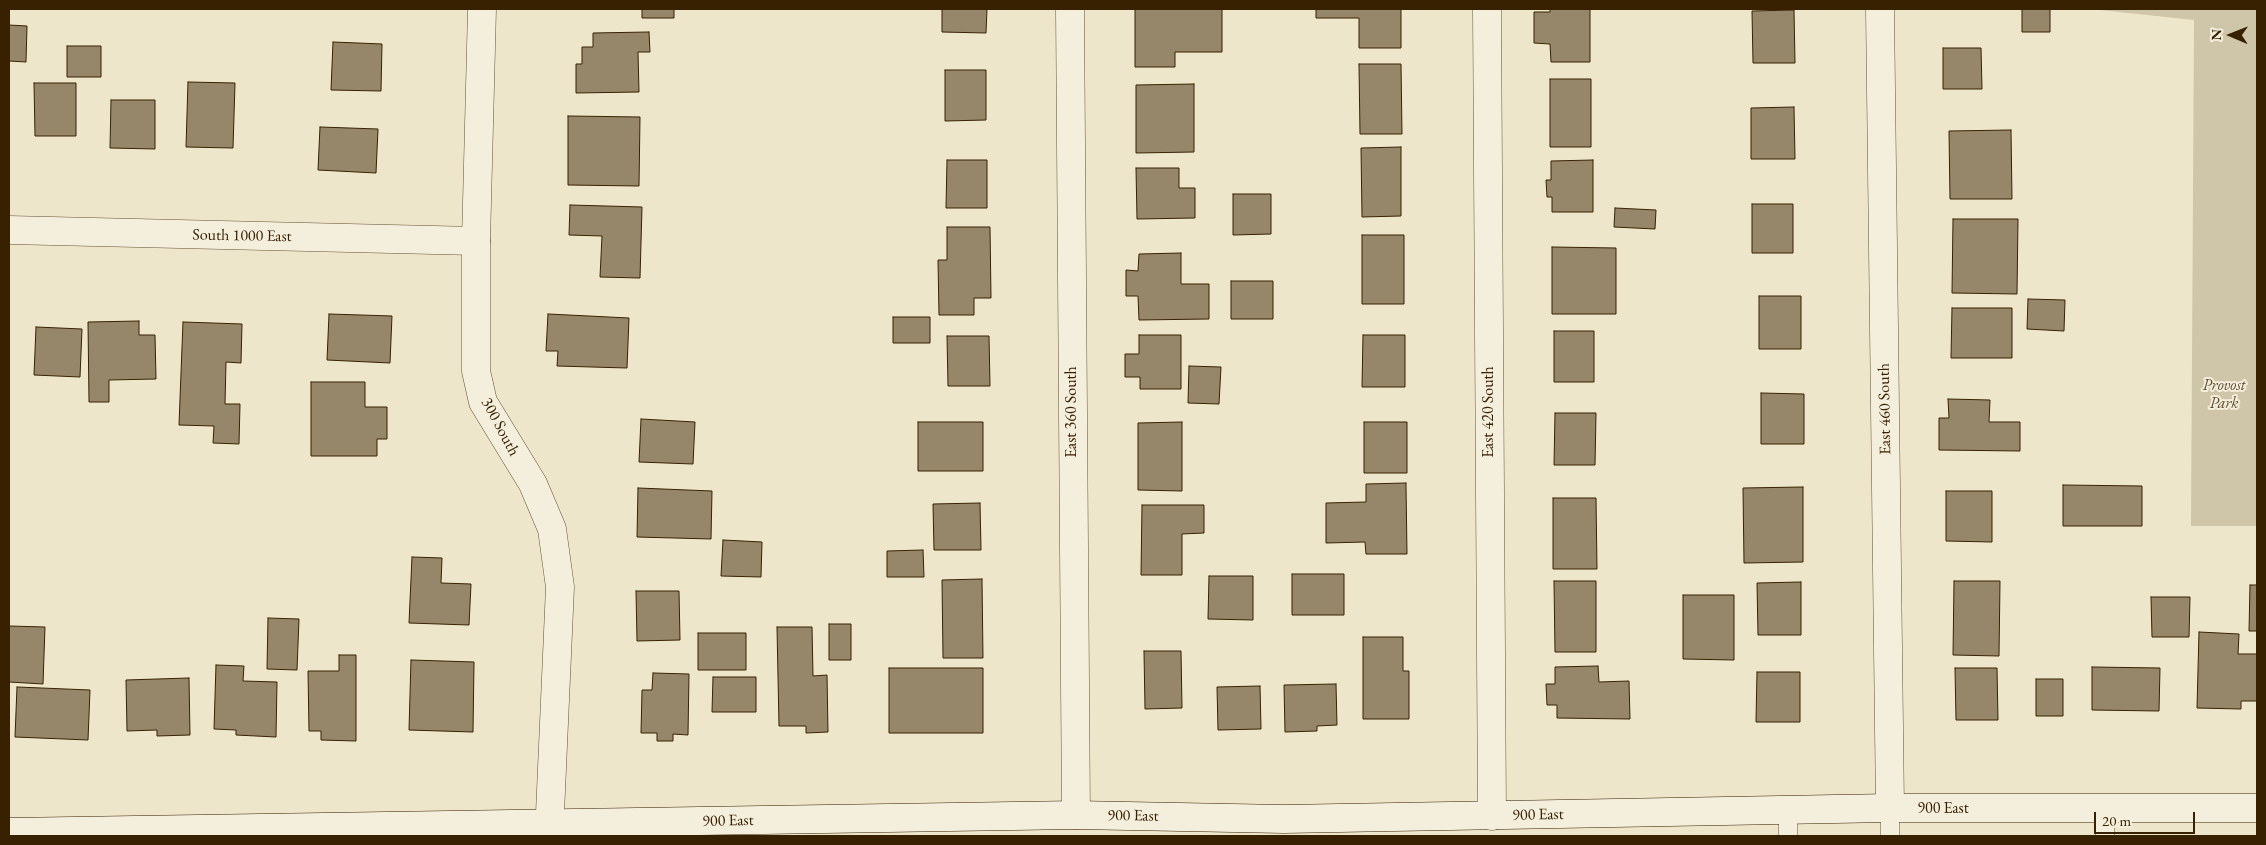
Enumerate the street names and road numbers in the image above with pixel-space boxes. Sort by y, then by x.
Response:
street label: South 1000 East [192,226,292,246]
street label: East 460 South [1875,363,1895,455]
street label: East 360 South [1062,366,1082,458]
street label: East 420 South [1479,366,1499,458]
street label: 300 South [477,395,523,459]
street label: 900 East [1917,799,1969,819]
street label: 900 East [1512,805,1564,825]
street label: 900 East [1107,806,1159,826]
street label: 900 East [702,811,754,831]

